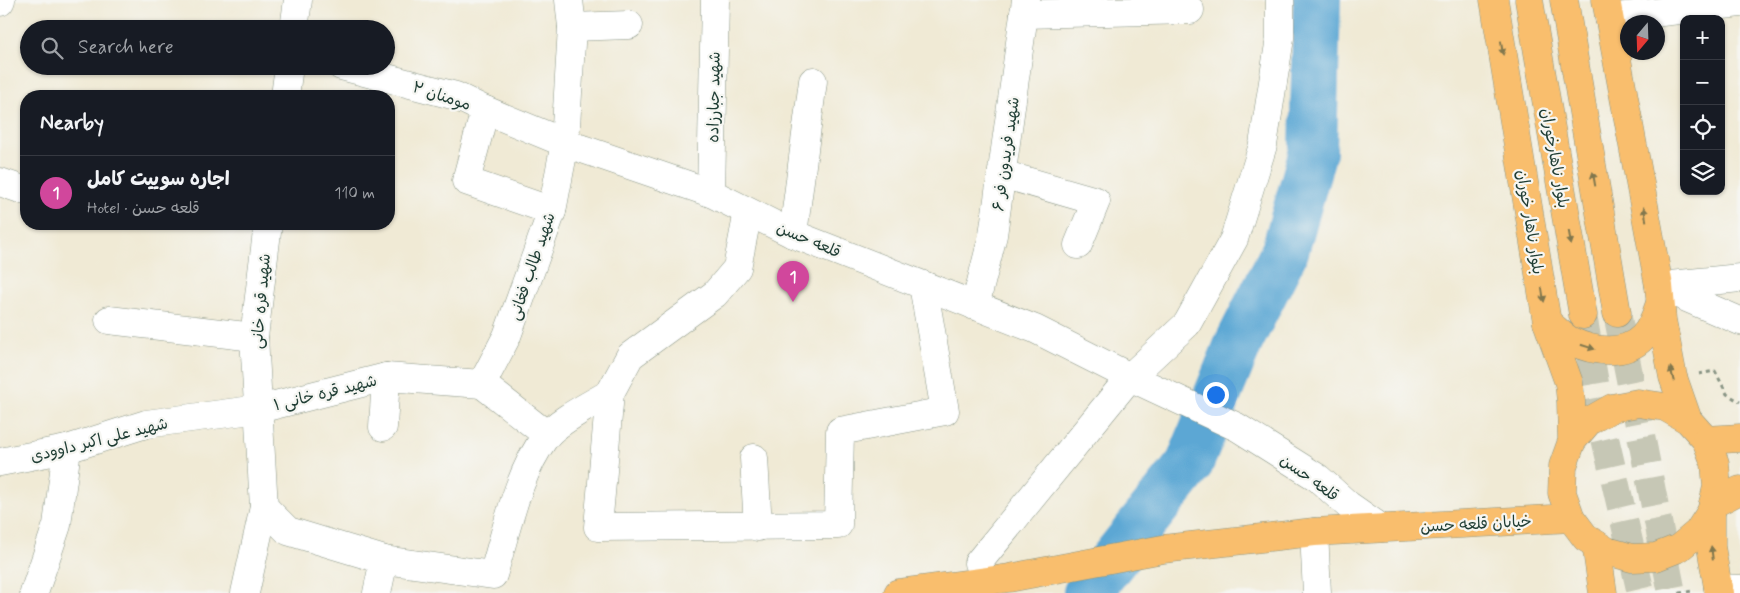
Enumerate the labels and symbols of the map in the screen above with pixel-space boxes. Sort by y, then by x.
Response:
north arrow [1620,15,1665,60]
one-way arrow [1499,40,1507,56]
street label: شهید جبارزاده [703,51,726,143]
street label: ۲ مومنان [410,77,474,116]
street label: شهید فریدون فر ۶ [988,96,1025,213]
street label: بلوار ناهارخوران [1535,107,1574,210]
street label: بلوار ناهار خوران [1511,168,1548,276]
one-way arrow [1589,171,1597,187]
one-way arrow [1641,206,1649,222]
street label: شهید طالب فغانی [504,210,561,323]
street label: قلعه حسن [773,217,844,263]
one-way arrow [1566,230,1574,246]
street label: شهید قره خانی [247,253,276,350]
pin: 1 [777,261,809,302]
one-way arrow [1539,287,1547,303]
one-way arrow [1581,343,1596,351]
one-way arrow [1668,367,1676,382]
street label: ۱ شهید قره خانی [272,370,379,416]
your location [1203,382,1229,408]
street label: شهید علی اکبر داوودی [28,413,170,468]
street label: قلعه حسن [1276,450,1343,507]
street label: خیابان قلعه حسن [1420,511,1532,538]
one-way arrow [1708,544,1716,560]

